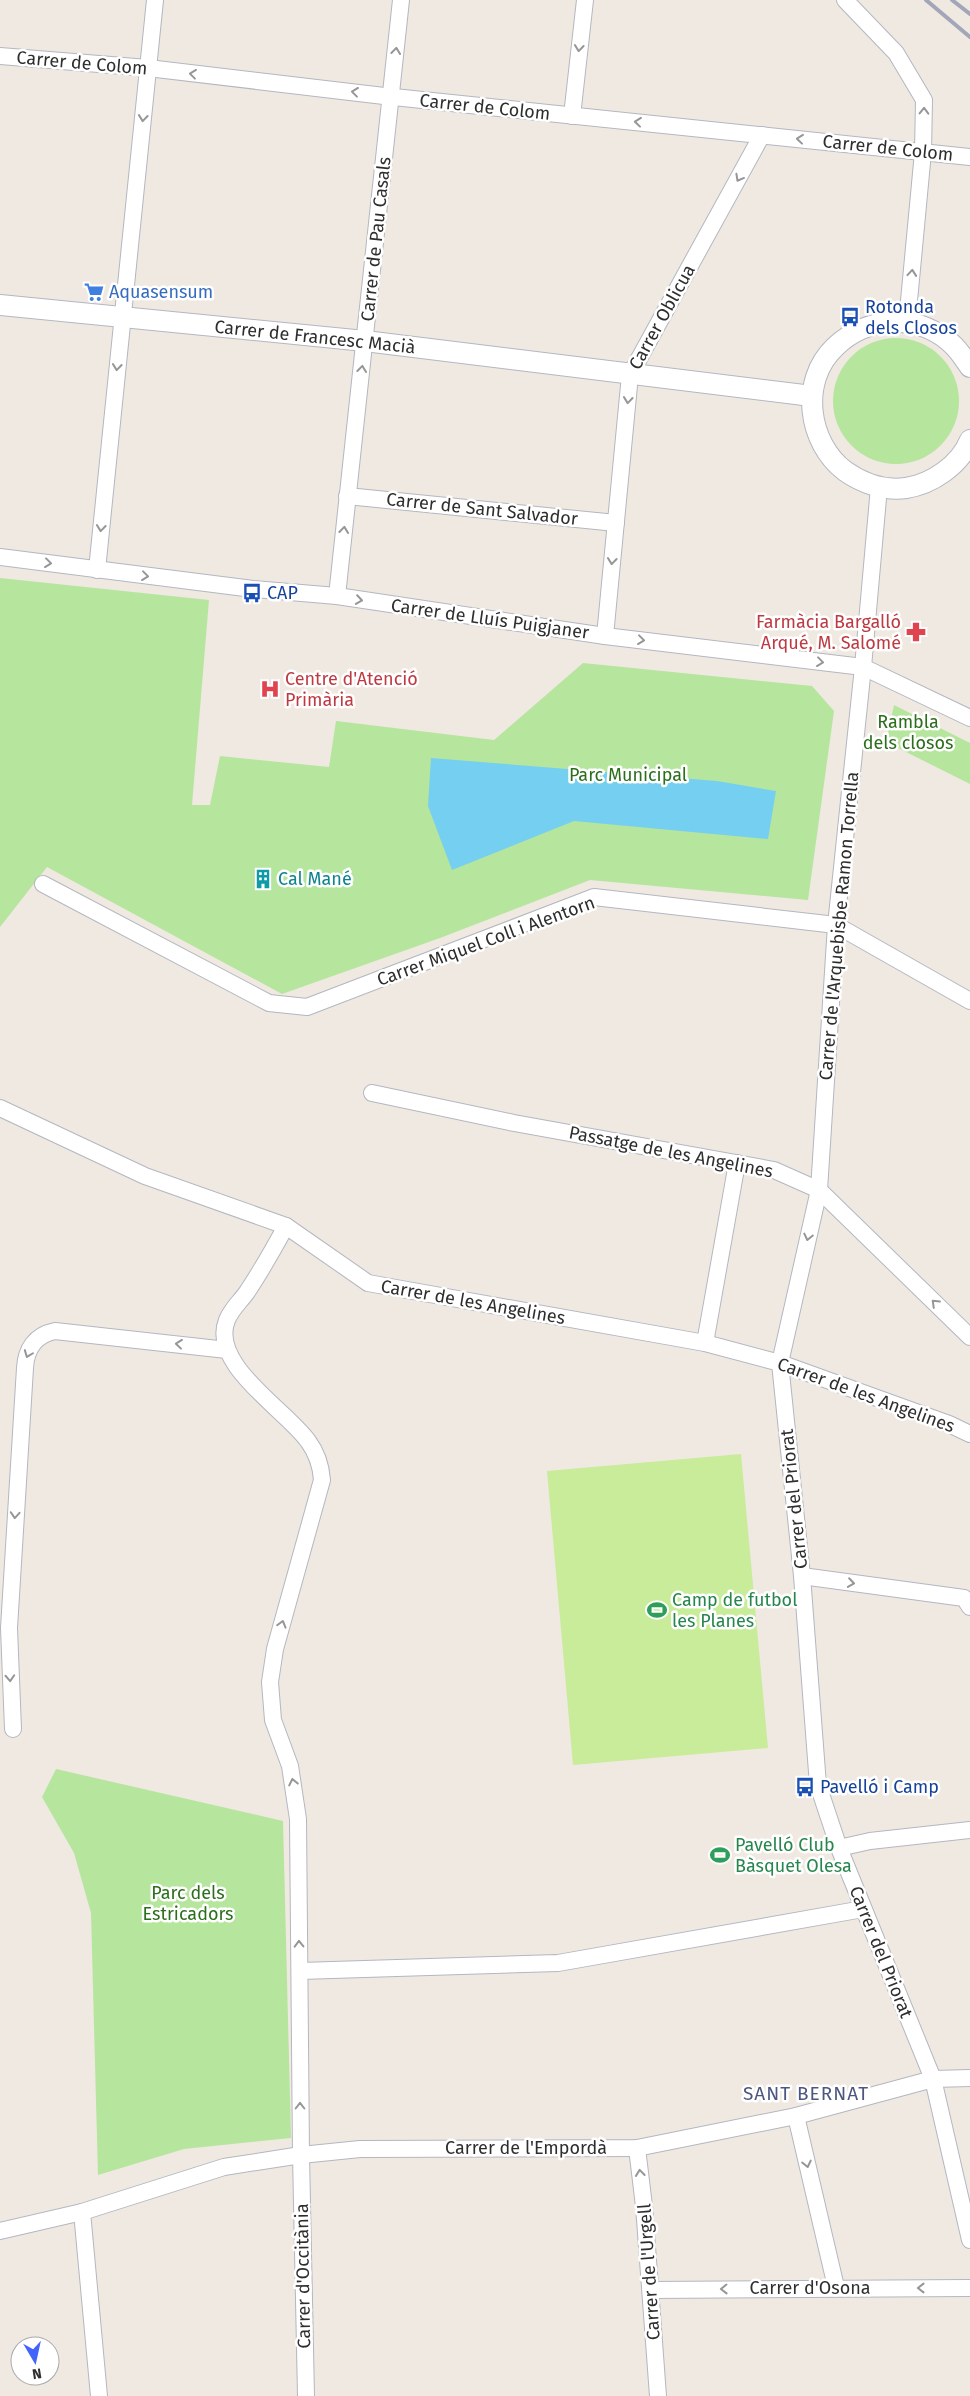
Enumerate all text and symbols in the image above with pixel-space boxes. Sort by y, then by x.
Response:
one-way arrow [574,45,585,53]
street label: Carrer de Colom [16,46,148,80]
one-way arrow [391,47,402,55]
one-way arrow [189,69,197,80]
one-way arrow [350,88,359,98]
street label: Carrer de Colom [419,89,551,125]
one-way arrow [918,107,929,115]
one-way arrow [138,114,149,122]
one-way arrow [634,117,642,128]
street label: Carrer de Colom [822,130,954,166]
one-way arrow [795,134,803,145]
street label: Carrer de Pau Casals [356,156,396,322]
one-way arrow [735,173,745,182]
street label: Carrer Oblicua [624,261,700,373]
one-way arrow [906,269,917,277]
supermarket icon: Aquasensum [83,281,105,303]
place label: Aquasensum [109,281,213,303]
place label: Rotonda dels Closos [865,296,957,339]
bus stop icon: Rotonda dels Closos [839,306,861,328]
street label: Carrer de Francesc Macià [213,316,417,358]
one-way arrow [112,363,123,371]
one-way arrow [356,365,367,373]
one-way arrow [623,396,634,404]
street label: Carrer de Sant Salvador [385,488,579,530]
one-way arrow [96,525,107,533]
one-way arrow [338,526,349,534]
one-way arrow [45,557,53,568]
one-way arrow [607,558,618,566]
one-way arrow [141,570,150,580]
bus stop icon: CAP [241,582,263,604]
place label: CAP [267,582,298,604]
one-way arrow [355,594,363,604]
street label: Carrer de Lluís Puigjaner [390,594,590,644]
place label: Farmàcia Bargalló Arqué, M. Salomé [756,611,901,654]
pharmacy icon: Farmàcia Bargalló Arqué, M. Salomé [905,621,927,643]
one-way arrow [638,634,646,645]
one-way arrow [816,656,824,667]
place label: Centre d'Atenció Primària [285,668,418,711]
hospital icon: Centre d'Atenció Primària [259,678,281,700]
park label: Rambla dels closos [863,711,953,754]
park label: Parc Municipal [569,764,687,786]
street label: Carrer de l'Arquebisbe Ramon Torrella [815,771,863,1081]
building icon: Cal Mané [252,868,274,890]
place label: Cal Mané [278,868,352,890]
street label: Carrer Miquel Coll i Alentorn [374,891,598,991]
street label: Passatge de les Angelines [567,1121,775,1183]
one-way arrow [803,1233,814,1242]
street label: Carrer de les Angelines [379,1275,567,1329]
one-way arrow [932,1300,941,1309]
one-way arrow [175,1339,183,1350]
one-way arrow [24,1349,34,1358]
street label: Carrer de les Angelines [774,1353,958,1437]
street label: Carrer del Priorat [776,1428,812,1570]
one-way arrow [9,1512,20,1520]
one-way arrow [846,1577,855,1587]
place label: Camp de futbol les Planes [672,1589,797,1632]
sports icon: Camp de futbol les Planes [646,1599,668,1621]
one-way arrow [276,1620,286,1629]
one-way arrow [5,1674,16,1682]
bus stop icon: Pavelló i Camp [794,1776,816,1798]
place label: Pavelló i Camp [820,1776,939,1798]
one-way arrow [288,1777,299,1786]
place label: Pavelló Club Bàsquet Olesa [735,1834,852,1877]
sports icon: Pavelló Club Bàsquet Olesa [709,1844,731,1866]
park label: Parc dels Estricadors [142,1882,234,1925]
street label: Carrer del Priorat [844,1883,918,2022]
one-way arrow [294,1940,304,1948]
district label: SANT BERNAT [743,2082,869,2105]
one-way arrow [295,2102,305,2110]
street label: Carrer de l'Empordà [445,2137,607,2159]
one-way arrow [801,2159,812,2168]
one-way arrow [635,2169,646,2177]
street label: Carrer d'Occitània [291,2203,315,2349]
street label: Carrer de l'Urgell [633,2203,665,2341]
street label: Carrer d'Osona [750,2277,871,2299]
one-way arrow [917,2283,925,2293]
one-way arrow [720,2284,728,2294]
north arrow [10,2336,60,2386]
text: N [31,2364,43,2382]

